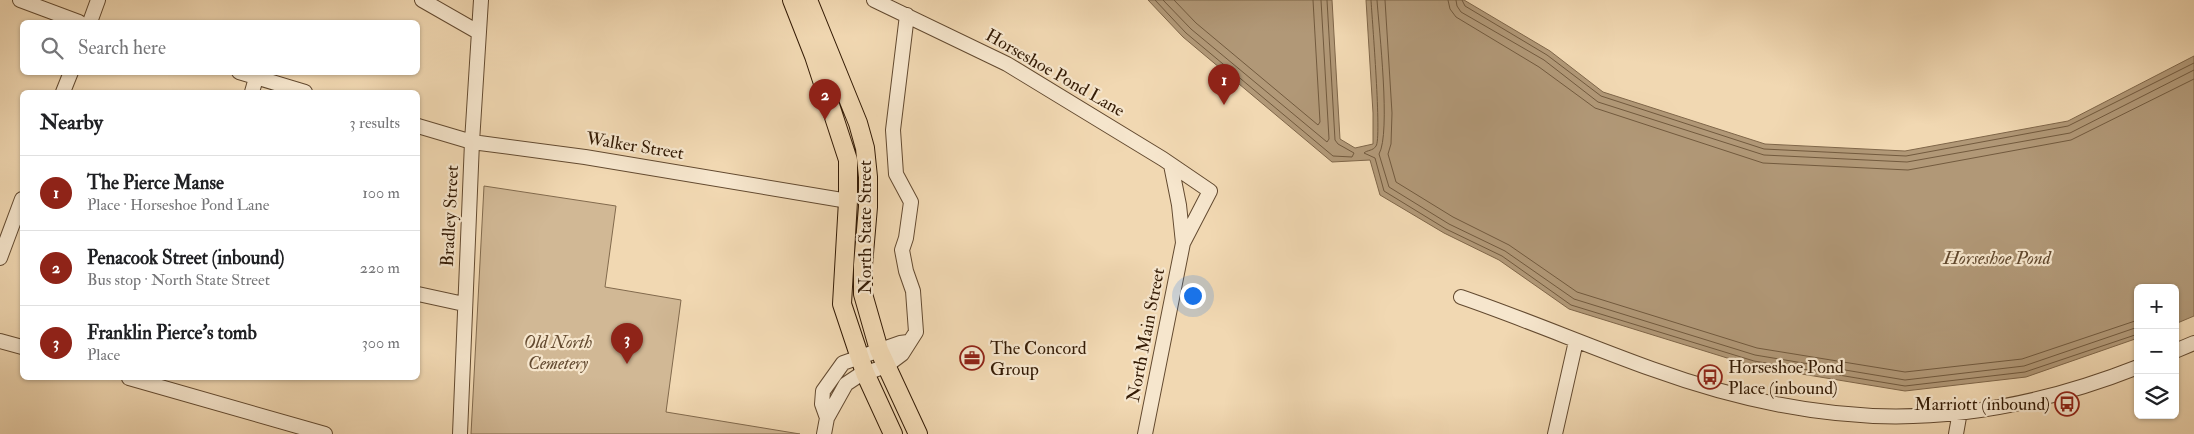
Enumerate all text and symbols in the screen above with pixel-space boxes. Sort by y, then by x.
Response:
search box [20,20,420,75]
street label: Horseshoe Pond Lane [981,24,1129,122]
icon: search [38,34,66,62]
text: Search here [78,36,166,60]
pin: 1 [1208,64,1240,105]
pin: 2 [809,79,841,120]
text: Nearby [40,109,103,136]
text: 3 results [349,113,400,133]
street label: Walker Street [584,127,686,165]
street label: North State Street [854,160,877,294]
street label: Bradley Street [436,164,464,267]
text: The Pierce Manse [87,171,224,195]
text: 1 [53,183,59,203]
text: 100 m [362,183,400,203]
text: Place · Horseshoe Pond Lane [87,195,270,215]
text: Penacook Street (inbound) [87,246,284,270]
water label: Horseshoe Pond [1942,246,2052,270]
text: 2 [52,258,60,278]
text: 220 m [360,258,400,278]
street label: North Main Street [1122,266,1170,404]
text: Bus stop · North State Street [87,270,270,290]
your location [1180,283,1206,309]
map controls [2134,284,2179,419]
button: + [2134,284,2179,329]
text: Franklin Pierce's tomb [87,321,257,345]
pin: 3 [611,323,643,364]
button: − [2134,329,2179,374]
park label: Old North Cemetery [524,331,592,375]
text: 3 [53,333,59,353]
text: 300 m [362,333,400,353]
place label: The Concord Group [990,337,1087,381]
text: Place [87,345,120,365]
office icon: The Concord Group [959,345,985,371]
place label: Horseshoe Pond Place (inbound) [1728,356,1844,400]
bus stop icon: Horseshoe Pond Place (inbound) [1697,364,1723,390]
button: layers [2134,374,2179,419]
bus stop icon: Marriott (inbound) [2054,391,2080,417]
place label: Marriott (inbound) [1914,393,2050,416]

